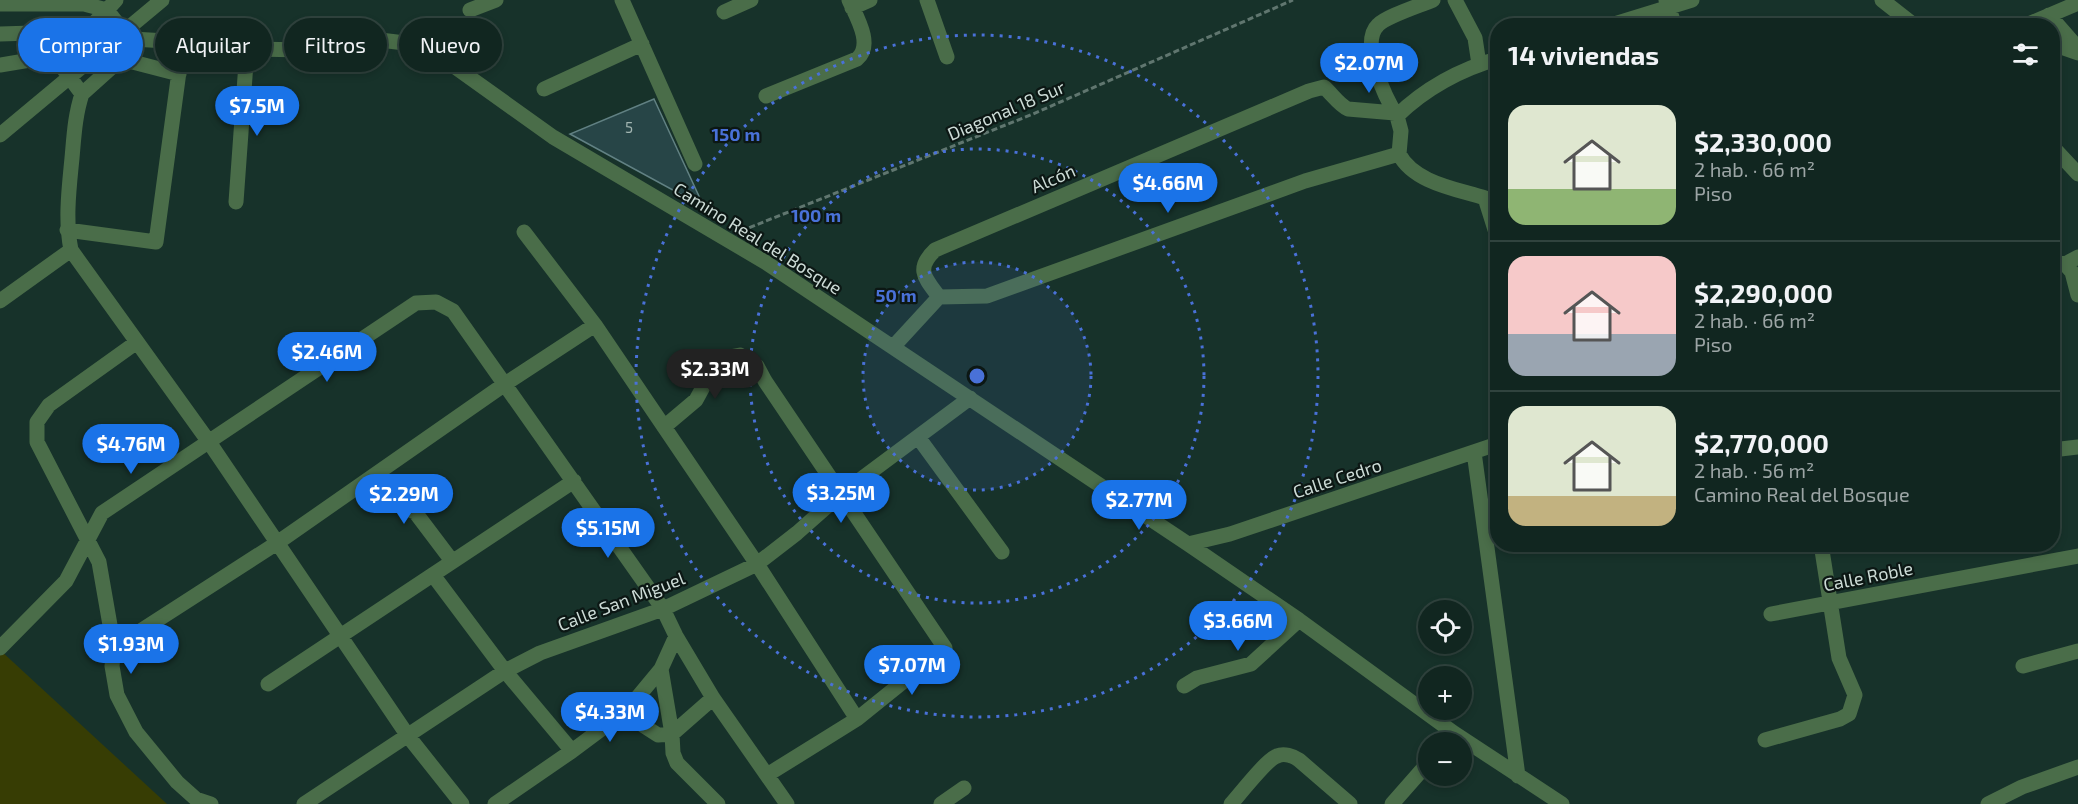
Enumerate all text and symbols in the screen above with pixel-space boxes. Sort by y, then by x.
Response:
chip: Comprar [18,18,143,72]
chip: Alquilar [155,18,272,72]
chip: Filtros [284,18,387,72]
chip: Nuevo [399,18,502,72]
icon: filters [2009,38,2042,71]
text: 14 viviendas [1508,39,1659,70]
pin: $2.07M [1320,43,1418,94]
text: $2.07M [1334,50,1404,74]
street label: Diagonal 18 Sur [944,75,1068,145]
pin: $7.5M [215,86,299,137]
text: $7.5M [229,93,285,117]
house number: 5 [625,118,633,136]
text: 150 m [712,123,760,145]
text: $2,330,000 [1694,126,1832,157]
icon: home [1556,129,1628,201]
text: 2 hab. · 66 m² [1694,157,1815,181]
street label: Alcón [1028,159,1078,197]
pin: $4.66M [1119,163,1217,214]
text: $4.66M [1132,170,1204,194]
street label: Camino Real del Bosque [670,177,846,299]
text: Piso [1694,181,1732,205]
text: 100 m [791,204,841,226]
text: $2,290,000 [1694,277,1833,308]
icon: home [1556,280,1628,352]
text: 50 m [875,284,917,306]
text: 2 hab. · 66 m² [1694,308,1815,332]
pin: $2.46M [278,332,376,383]
text: Piso [1694,332,1732,356]
text: $2.46M [292,339,362,363]
pin: $2.33M [666,349,764,400]
text: $2.33M [680,356,750,380]
centre of rings [967,366,987,386]
pin: $4.76M [82,424,180,475]
text: $2,770,000 [1694,427,1829,458]
icon: home [1556,430,1628,502]
text: $4.76M [96,431,166,455]
street label: Calle Cedro [1290,453,1384,503]
text: 2 hab. · 56 m² [1694,458,1814,482]
pin: $3.25M [792,473,890,524]
pin: $2.29M [355,474,453,525]
text: $3.25M [807,480,875,504]
pin: $2.77M [1090,480,1188,531]
text: $2.29M [369,481,439,505]
text: Camino Real del Bosque [1694,482,1910,506]
text: $2.77M [1106,487,1172,511]
pin: $5.15M [559,508,657,559]
text: $5.15M [576,515,640,539]
street label: Calle Roble [1821,557,1915,595]
street label: Calle San Miguel [554,566,688,635]
map controls [1418,600,1472,786]
button: locate [1418,600,1472,654]
pin: $3.66M [1189,601,1287,652]
text: $3.66M [1203,608,1273,632]
pin: $1.93M [82,624,180,675]
text: $1.93M [98,631,164,655]
pin: $7.07M [863,645,961,696]
text: $7.07M [878,652,946,676]
button: + [1418,666,1472,720]
pin: $4.33M [561,692,659,743]
text: $4.33M [575,699,645,723]
button: − [1418,732,1472,786]

